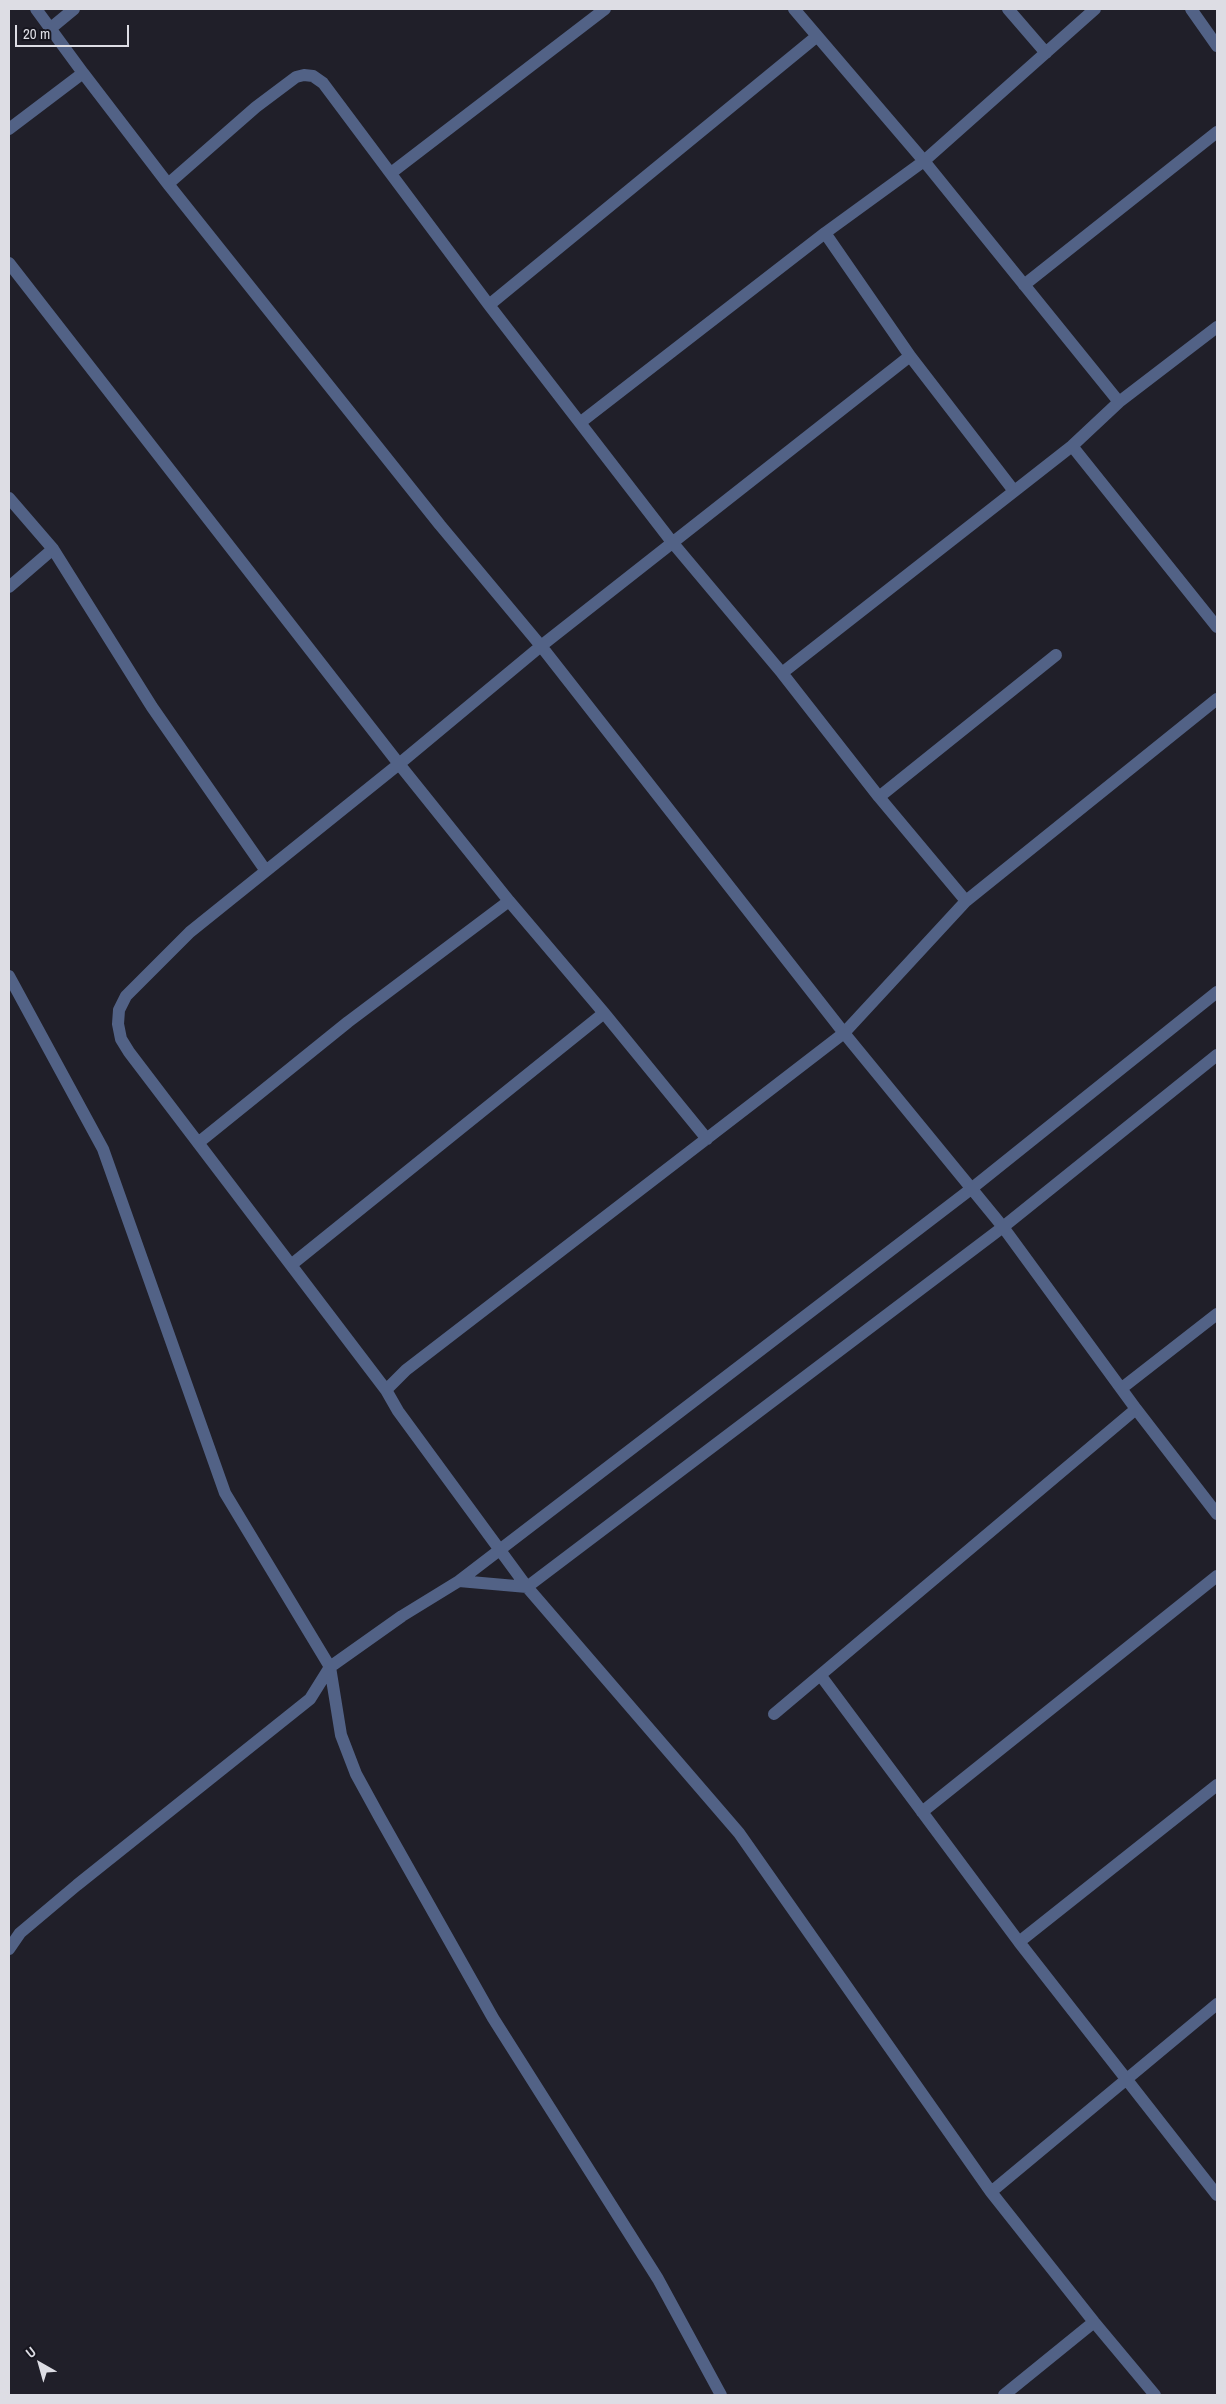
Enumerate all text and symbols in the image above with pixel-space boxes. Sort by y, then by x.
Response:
scale bar [18,15,131,47]
text: 20 m [23,23,50,44]
north arrow [15,2339,65,2389]
text: U [22,2343,40,2362]

